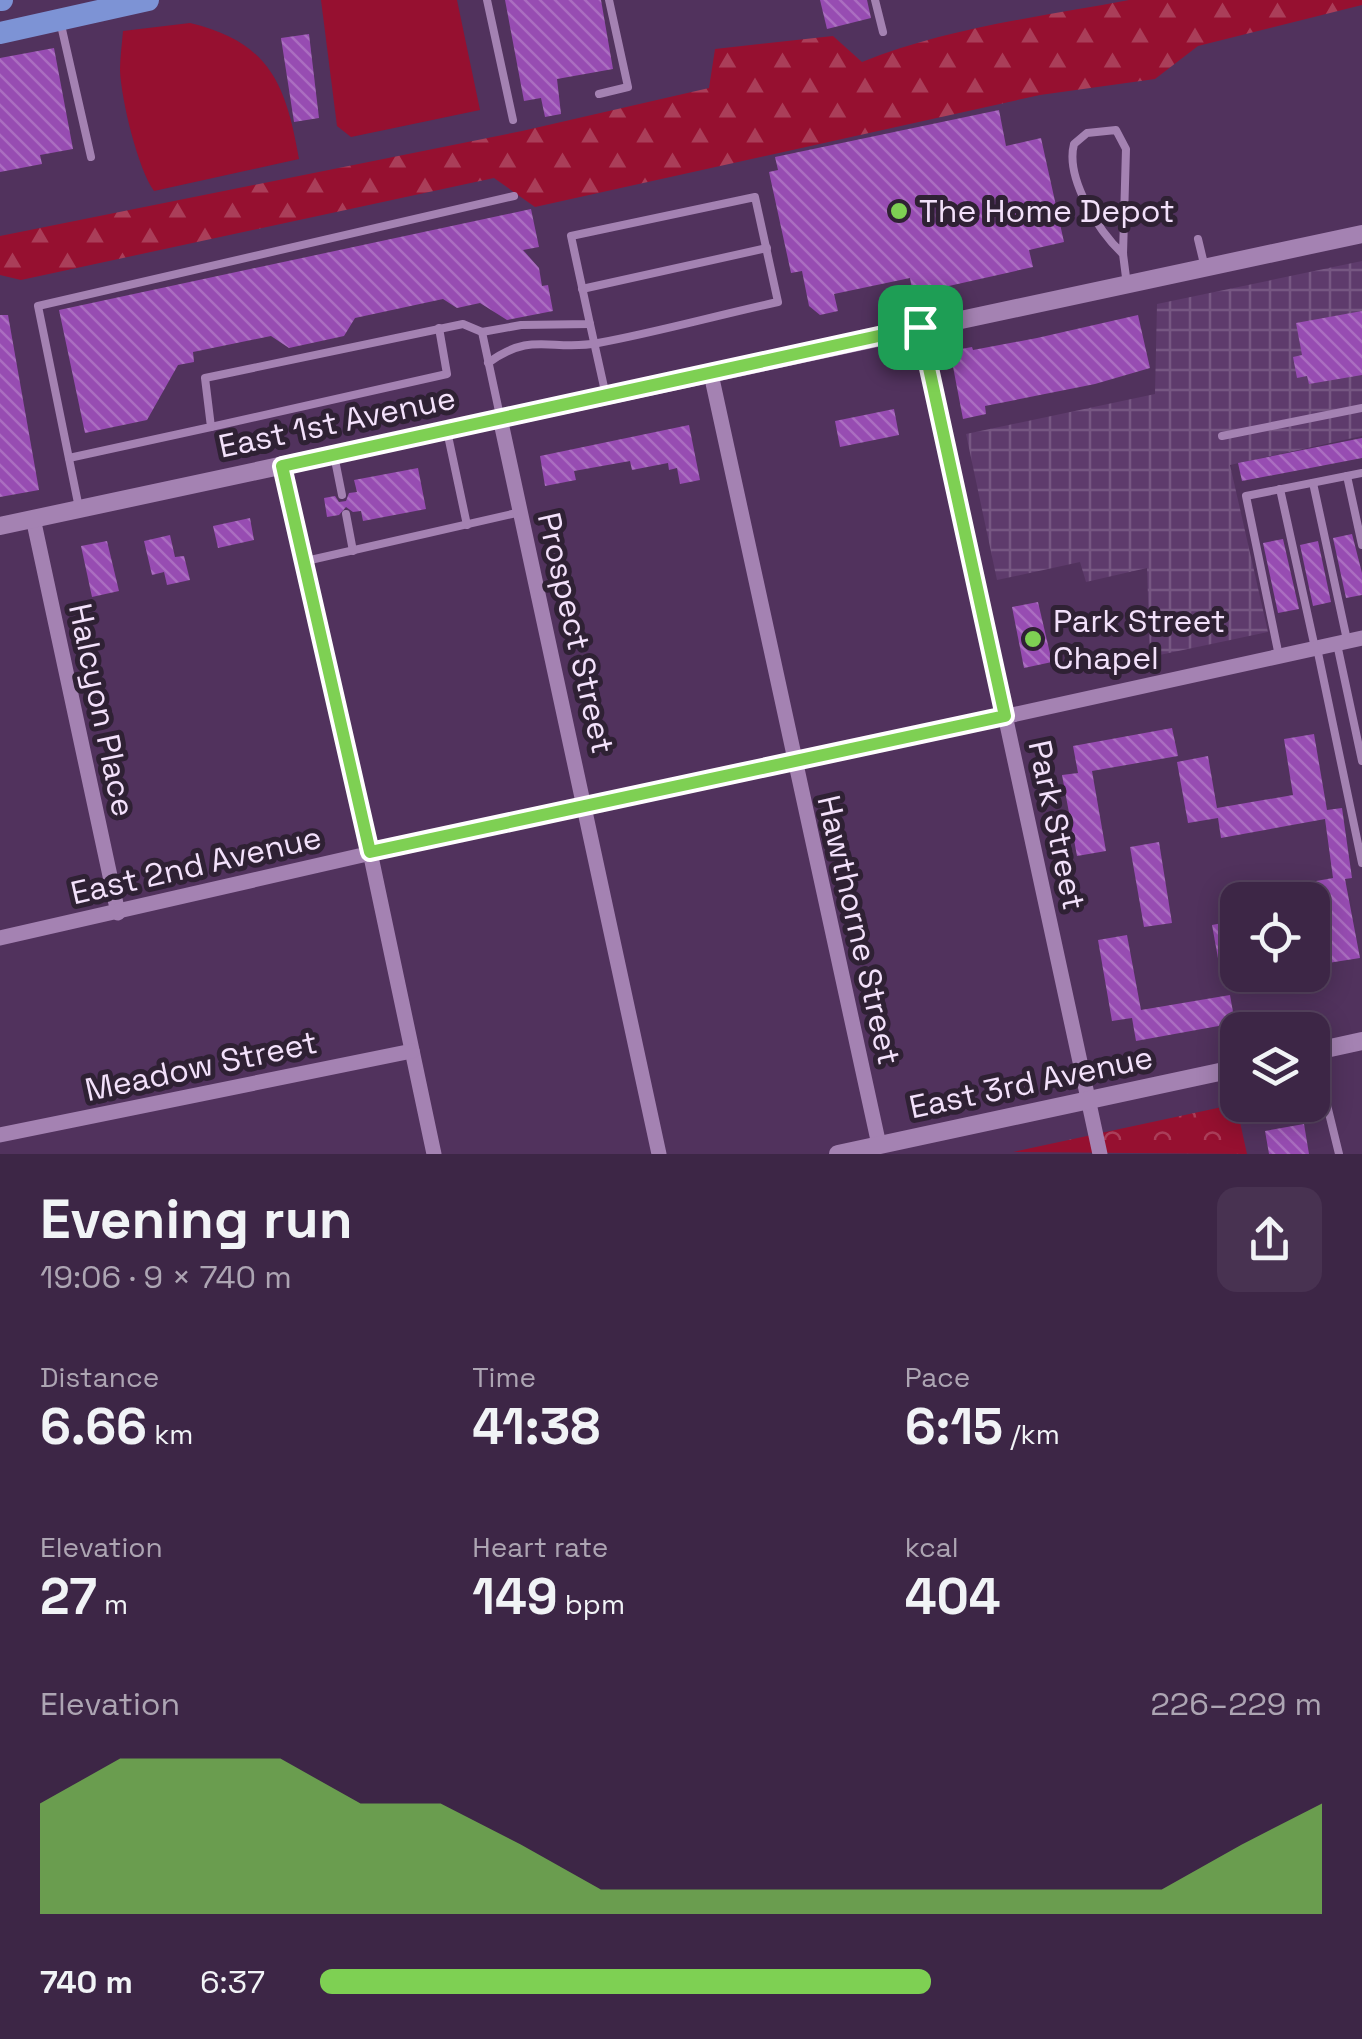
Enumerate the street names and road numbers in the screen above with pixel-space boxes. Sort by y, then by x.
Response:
street label: East 1st Avenue [215,377,459,467]
street label: Prospect Street [529,509,623,757]
street label: Halcyon Place [60,600,144,820]
street label: Park Street [1019,736,1095,914]
street label: Hawthorne Street [809,791,909,1069]
street label: East 2nd Avenue [67,817,325,913]
street label: Meadow Street [81,1022,321,1110]
street label: East 3rd Avenue [906,1037,1156,1127]

